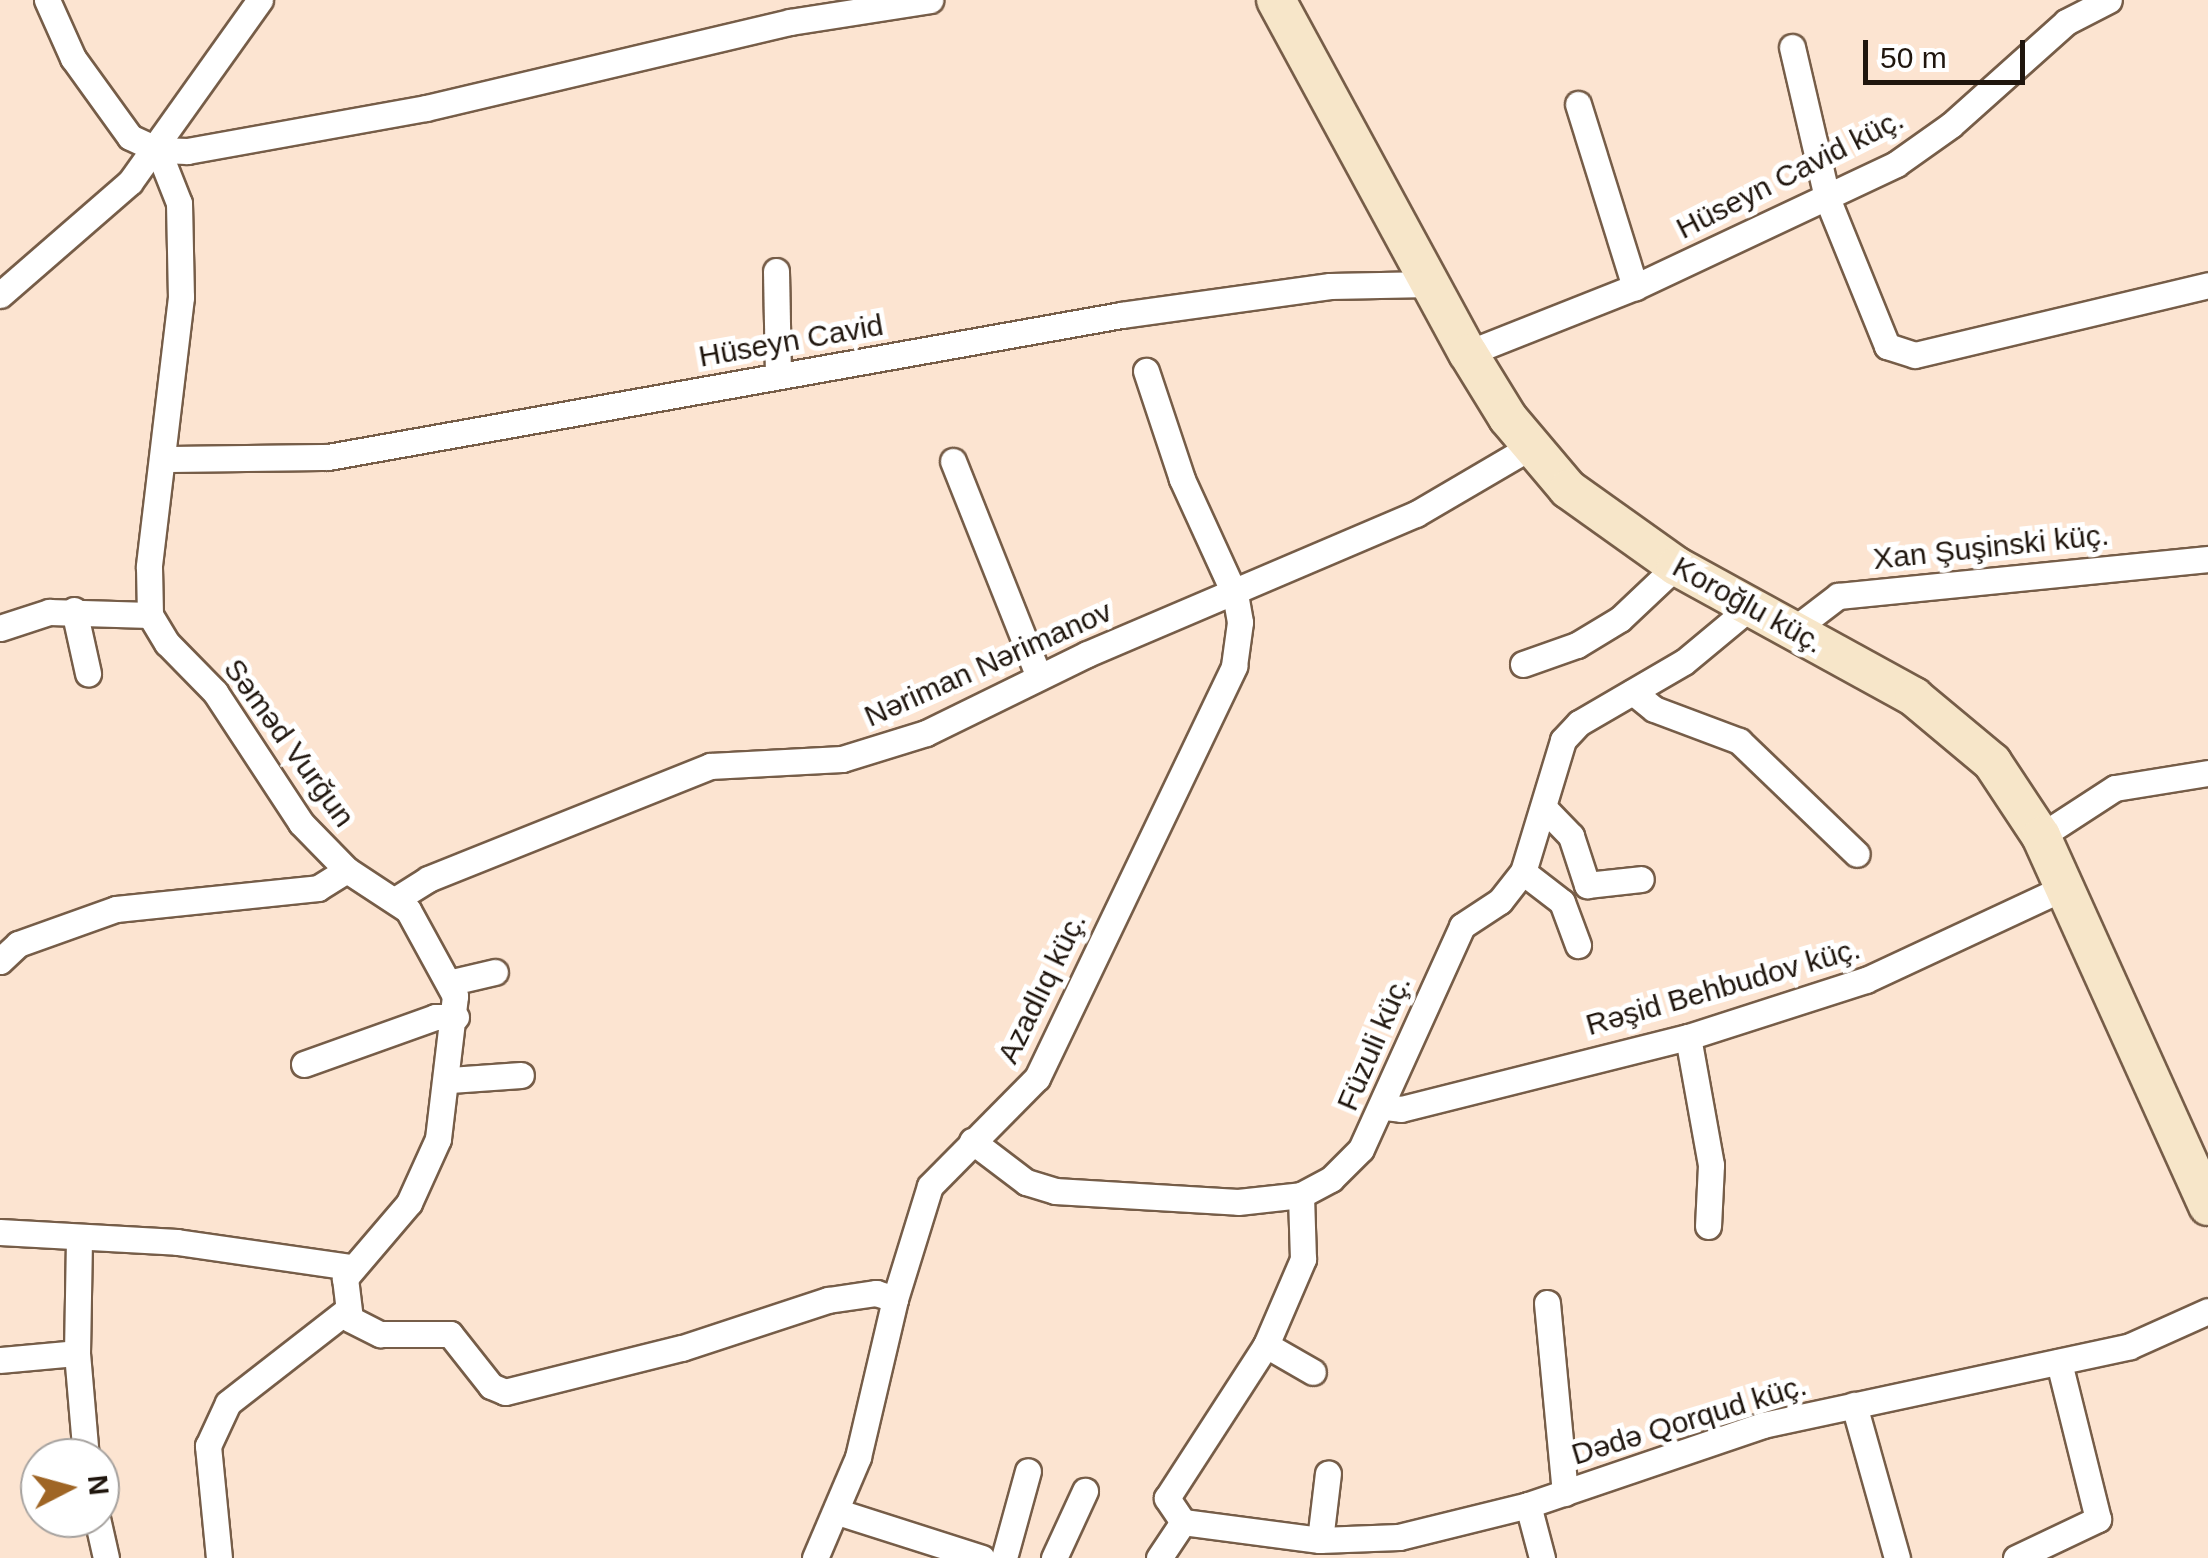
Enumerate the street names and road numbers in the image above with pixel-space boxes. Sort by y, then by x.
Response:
street label: Hüseyn Cavid küç. [1670,101,1910,247]
street label: Hüseyn Cavid [696,307,886,375]
street label: Xan Şuşinski küç. [1871,517,2111,577]
street label: Koroğlu küç. [1666,549,1830,661]
street label: Nəriman Nərimanov [859,593,1117,735]
street label: Səməd Vurğun [216,652,362,834]
street label: Azadlıq küç. [990,907,1094,1069]
street label: Rəşid Behbudov küç. [1582,931,1864,1043]
street label: Füzuli küç. [1329,970,1419,1116]
street label: Dədə Qorqud küç. [1567,1367,1811,1473]

